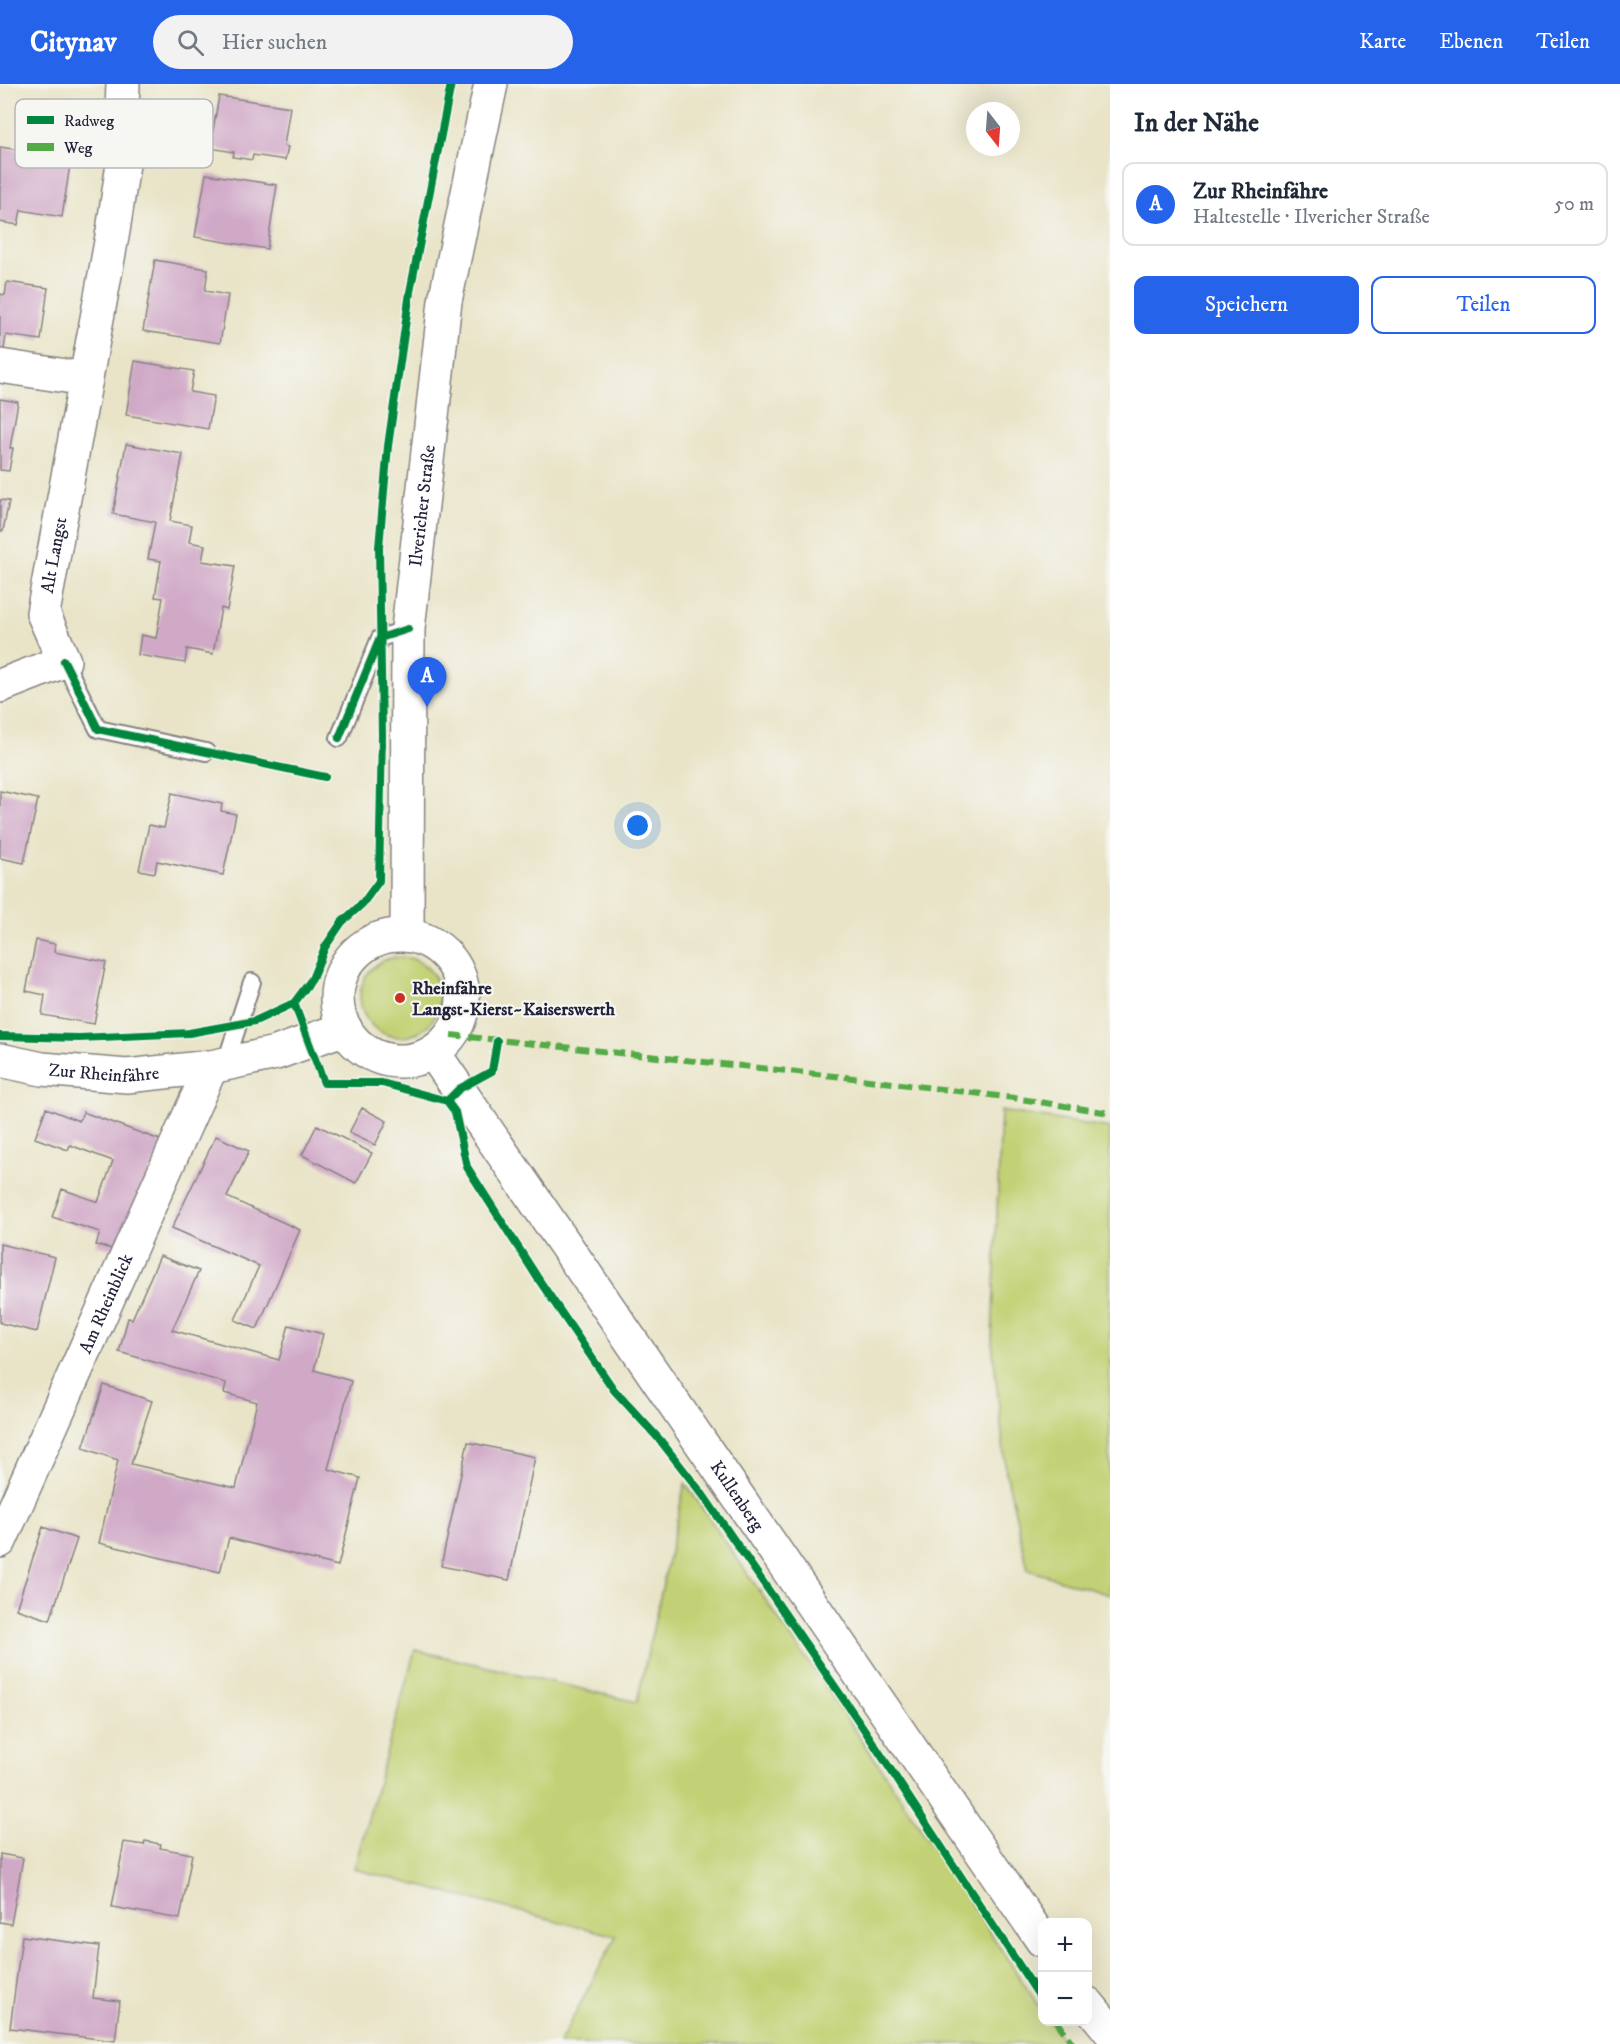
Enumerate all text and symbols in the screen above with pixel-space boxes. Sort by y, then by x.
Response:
search box [153,15,573,69]
text: Citynav [30,25,117,60]
icon: search [174,26,207,59]
text: Hier suchen [222,29,327,56]
text: Karte [1359,29,1406,55]
text: Ebenen [1439,29,1503,55]
text: Teilen [1536,29,1590,55]
legend [15,99,213,168]
north arrow [966,102,1020,156]
text: In der Nähe [1134,107,1259,140]
text: Radweg [64,111,114,131]
text: Weg [63,138,93,158]
text: Zur Rheinfähre [1193,178,1328,205]
text: A [1149,192,1162,217]
text: 50 m [1554,192,1594,217]
text: Haltestelle · Ilvericher Straße [1193,205,1430,230]
button: Speichern [1134,276,1359,334]
button: Teilen [1371,276,1596,334]
street label: Ilvericher Straße [405,444,441,568]
street label: Alt Langst [37,515,72,595]
pin: A [408,658,446,707]
your location [623,811,652,840]
place label: Rheinfähre Langst-Kierst~Kaiserswerth [412,978,615,1021]
marker: Rheinfähre Langst-Kierst~Kaiserswerth [393,991,407,1005]
street label: Zur Rheinfähre [48,1060,160,1088]
street label: Am Rheinblick [75,1251,138,1357]
street label: Kullenberg [705,1457,768,1536]
map controls [1038,1918,1092,2026]
button: + [1038,1918,1092,1972]
button: − [1038,1972,1092,2026]

